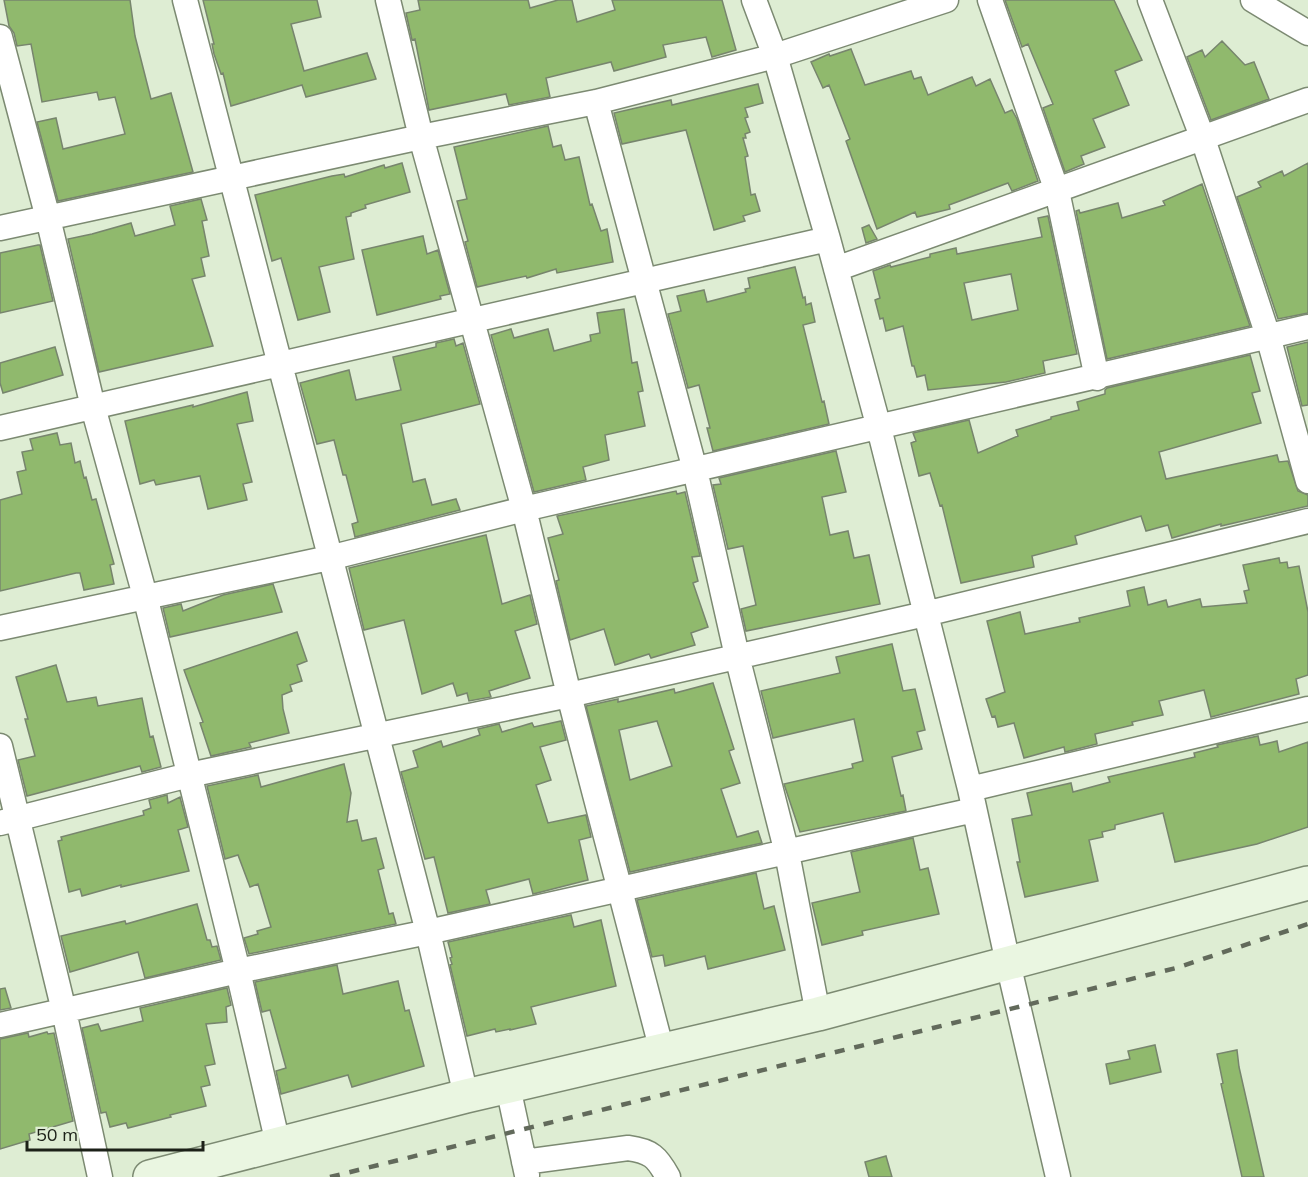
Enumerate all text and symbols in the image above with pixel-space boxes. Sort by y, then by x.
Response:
scale bar [27,1114,202,1152]
text: 50 m [36,1123,78,1146]

